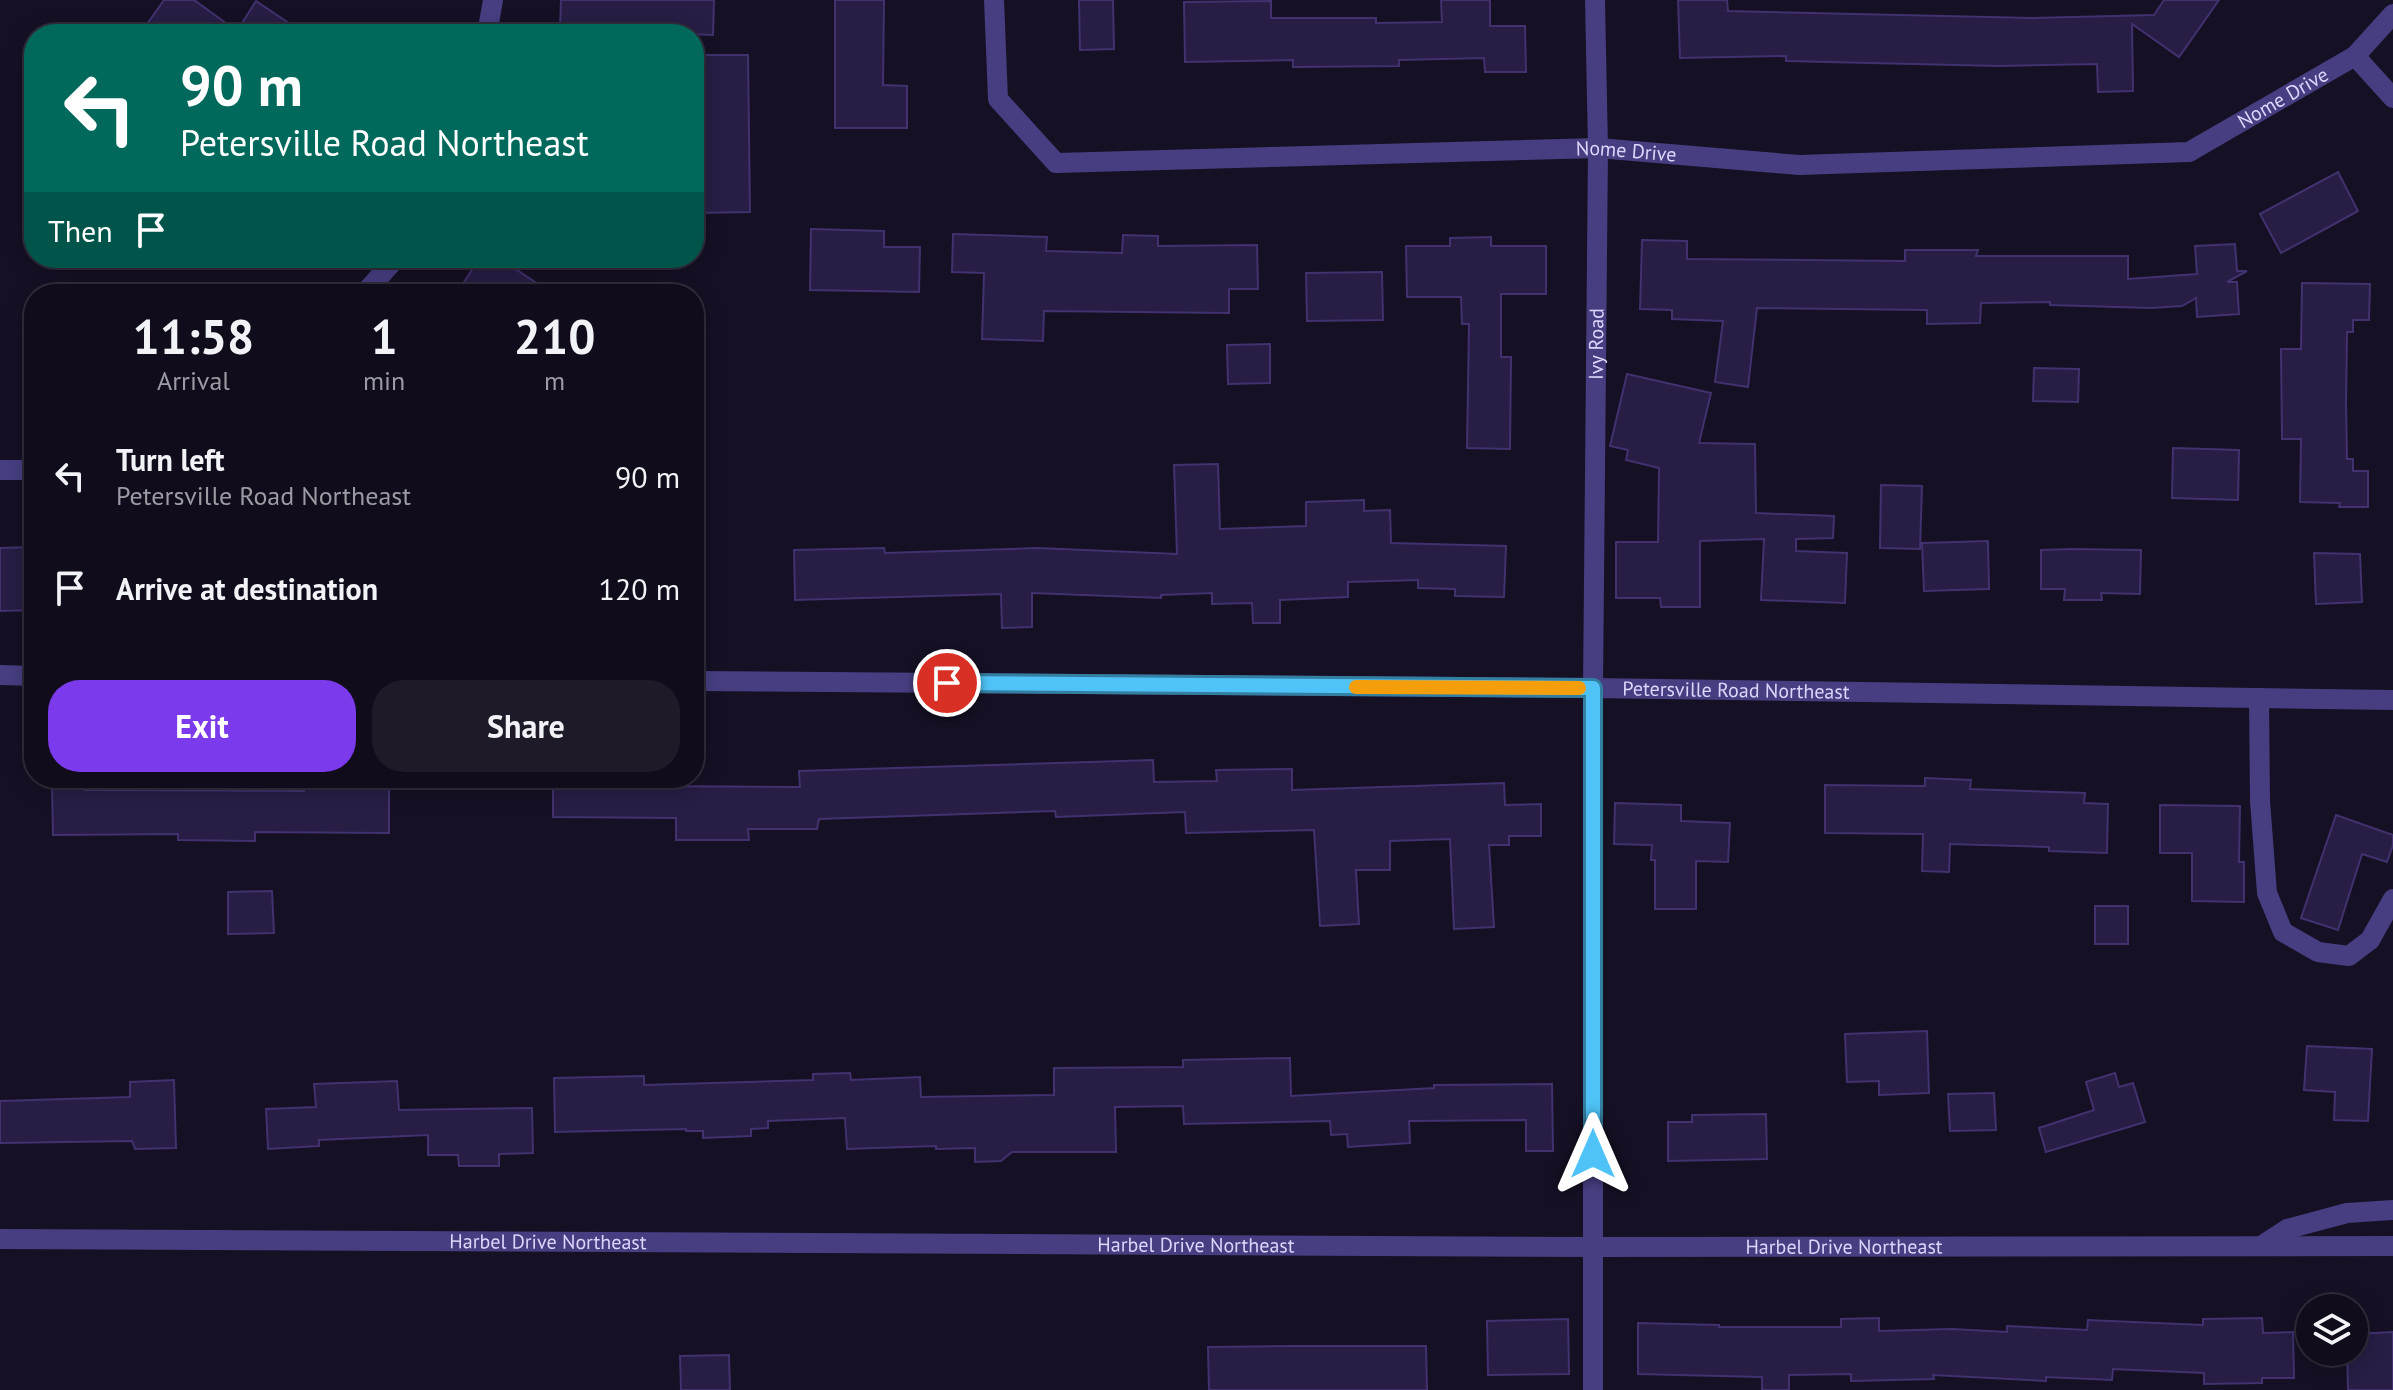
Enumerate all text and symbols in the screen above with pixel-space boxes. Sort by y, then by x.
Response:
text: 90 m [180,49,303,121]
icon: left [48,56,152,160]
street label: Nome Drive [2233,61,2333,134]
text: Petersville Road Northeast [180,119,589,166]
street label: Nome Drive [1576,135,1678,168]
icon: arrive [129,208,173,252]
text: Then [48,211,113,250]
text: 11:58 [133,305,254,367]
text: 1 [370,305,398,367]
text: 210 [514,305,595,367]
street label: Ivy Road [1583,308,1610,380]
text: Arrival [157,364,230,397]
text: min [363,364,405,397]
text: m [544,364,565,397]
text: Turn left [116,440,224,479]
icon: left [48,454,92,498]
text: 90 m [615,457,680,496]
text: Petersville Road Northeast [116,479,411,512]
icon: arrive [48,566,92,610]
text: Arrive at destination [116,569,378,608]
text: 120 m [599,569,680,608]
pin [913,649,981,717]
icon: arrive [925,661,969,705]
street label: Petersville Road Northeast [1622,675,1850,705]
button: Exit [48,680,356,772]
button: Share [372,680,680,772]
position arrow [1551,1112,1635,1196]
street label: Harbel Drive Northeast [449,1228,647,1255]
street label: Harbel Drive Northeast [1097,1232,1295,1259]
street label: Harbel Drive Northeast [1745,1234,1943,1260]
map controls [2296,1294,2368,1366]
button: layers [2296,1294,2368,1366]

